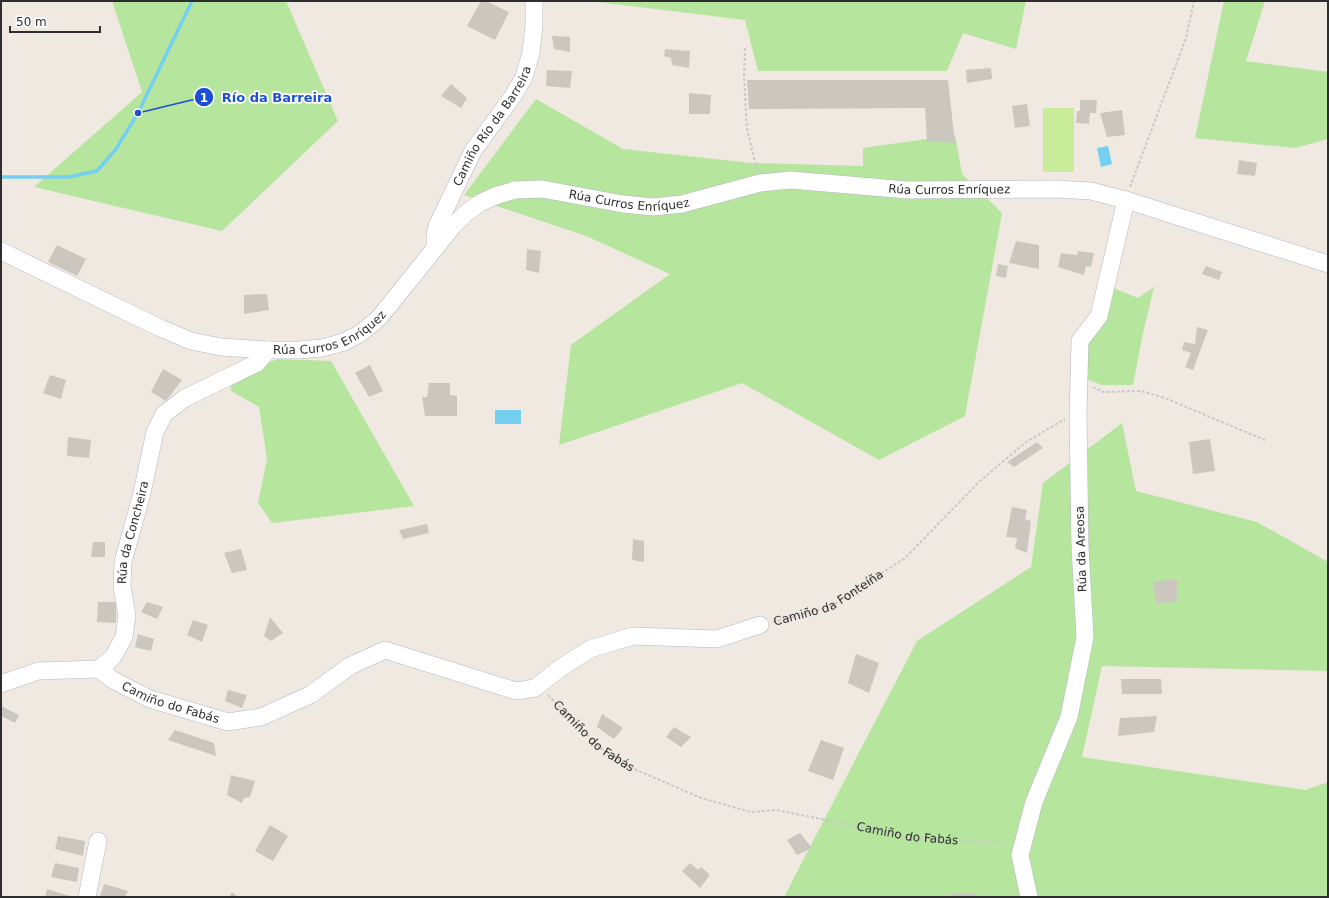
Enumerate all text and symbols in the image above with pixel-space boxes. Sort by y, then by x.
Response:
scale bar [10,8,100,34]
text: 50 m [16,15,47,29]
street label: Camiño Río da Barreira [450,64,534,188]
callout: Río da Barreira [194,85,340,110]
text: Río da Barreira [222,90,332,105]
text: 1 [200,91,208,105]
street label: Rúa Curros Enríquez [888,181,1010,197]
street label: Rúa Curros Enríquez [568,187,691,214]
street label: Rúa Curros Enríquez [273,308,389,357]
street label: Rúa da Concheira [115,479,151,584]
street label: Rúa da Areosa [1072,505,1090,593]
street label: Camiño da Fonteíña [772,567,886,629]
street label: Camiño do Fabás [119,679,221,726]
street label: Camiño do Fabás [550,698,637,775]
street label: Camiño do Fabás [855,819,959,847]

